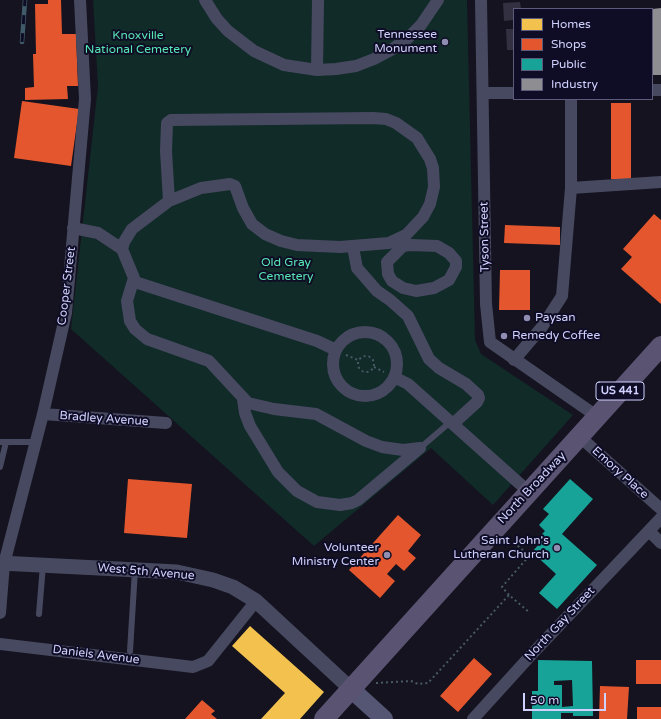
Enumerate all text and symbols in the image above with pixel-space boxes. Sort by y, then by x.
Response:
legend [513,8,653,100]
text: Homes [551,17,591,31]
place label: Tennessee Monument [374,28,437,56]
park label: Knoxville National Cemetery [85,29,191,57]
marker: Tennessee Monument [440,37,450,47]
text: Shops [551,37,586,51]
text: Public [551,57,586,71]
text: Industry [551,77,598,91]
street label: Tyson Street [477,202,493,272]
street label: Cooper Street [55,246,79,326]
park label: Old Gray Cemetery [258,256,314,284]
place label: Paysan [535,311,576,325]
marker: Paysan [522,313,532,323]
place label: Remedy Coffee [512,329,600,343]
marker: Remedy Coffee [499,331,509,341]
road number: US 441 [596,382,644,400]
street label: Bradley Avenue [59,409,149,429]
street label: Emory Place [589,444,651,502]
street label: North Broadway [495,449,569,527]
place label: Saint John's Lutheran Church [453,534,549,562]
place label: Volunteer Ministry Center [292,541,379,569]
marker: Saint John's Lutheran Church [552,543,562,553]
marker: Volunteer Ministry Center [382,550,392,560]
street label: West 5th Avenue [97,561,195,583]
street label: North Gay Street [522,584,598,664]
street label: Daniels Avenue [52,643,140,667]
scale bar [525,685,608,711]
text: 50 m [530,693,559,707]

